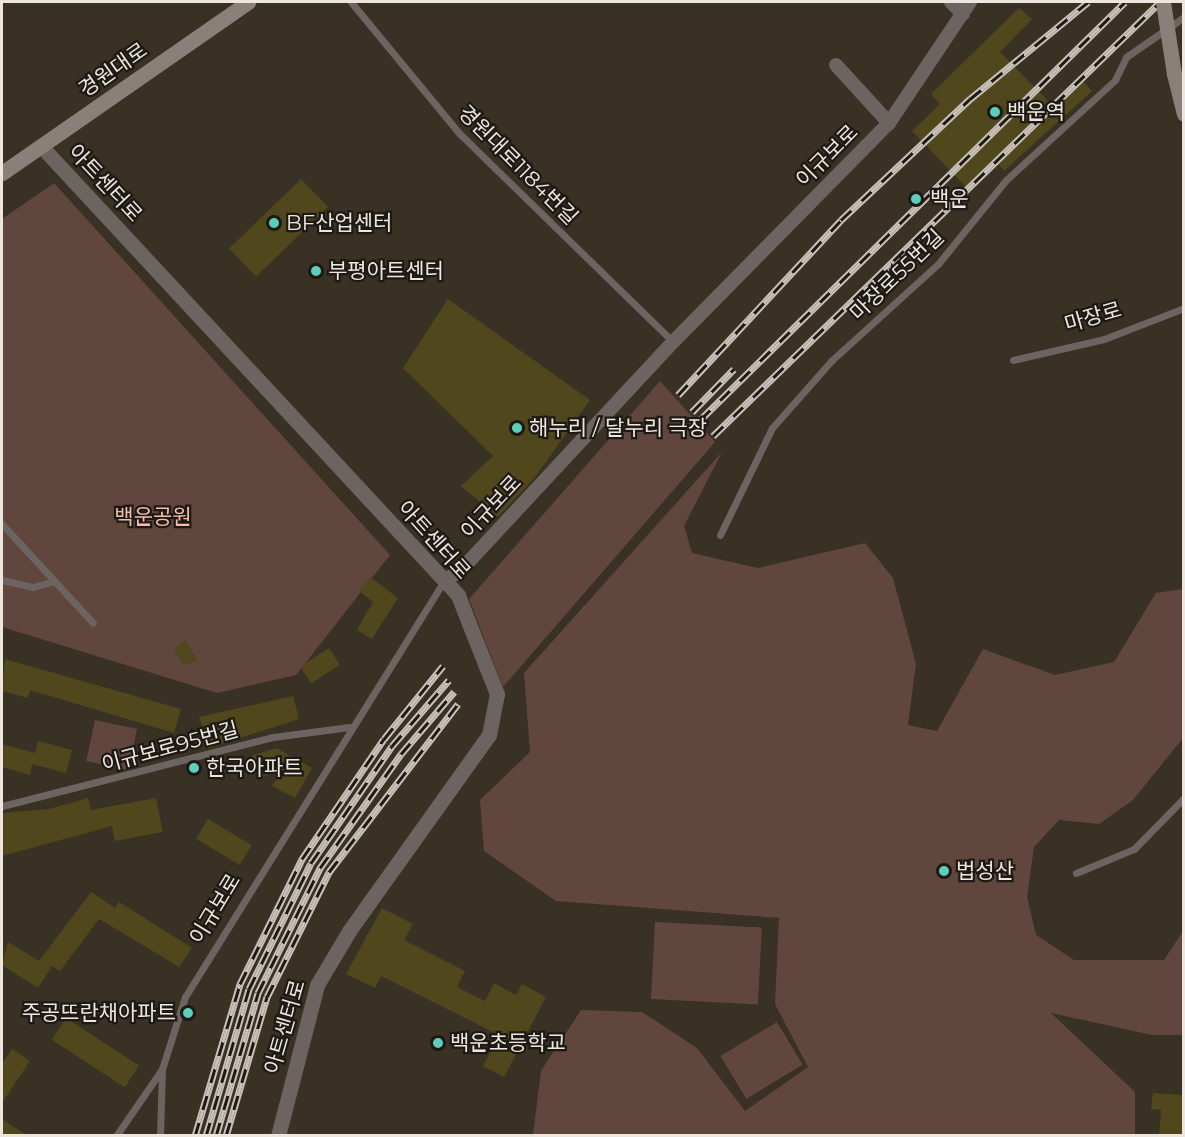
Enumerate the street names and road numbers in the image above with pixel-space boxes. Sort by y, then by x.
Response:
street label: 경원대로 [74,38,152,102]
street label: 경원대로1184번길 [453,100,583,230]
street label: 이규보로 [791,120,863,192]
street label: 아트센터로 [63,139,147,227]
street label: 마장로55번길 [845,224,949,326]
street label: 마장로 [1062,297,1124,337]
street label: 이규보로 [455,470,527,544]
street label: 아트센터로 [392,496,476,584]
street label: 이규보로95번길 [99,717,241,777]
street label: 이규보로 [184,869,246,949]
street label: 아트센터로 [260,977,310,1077]

